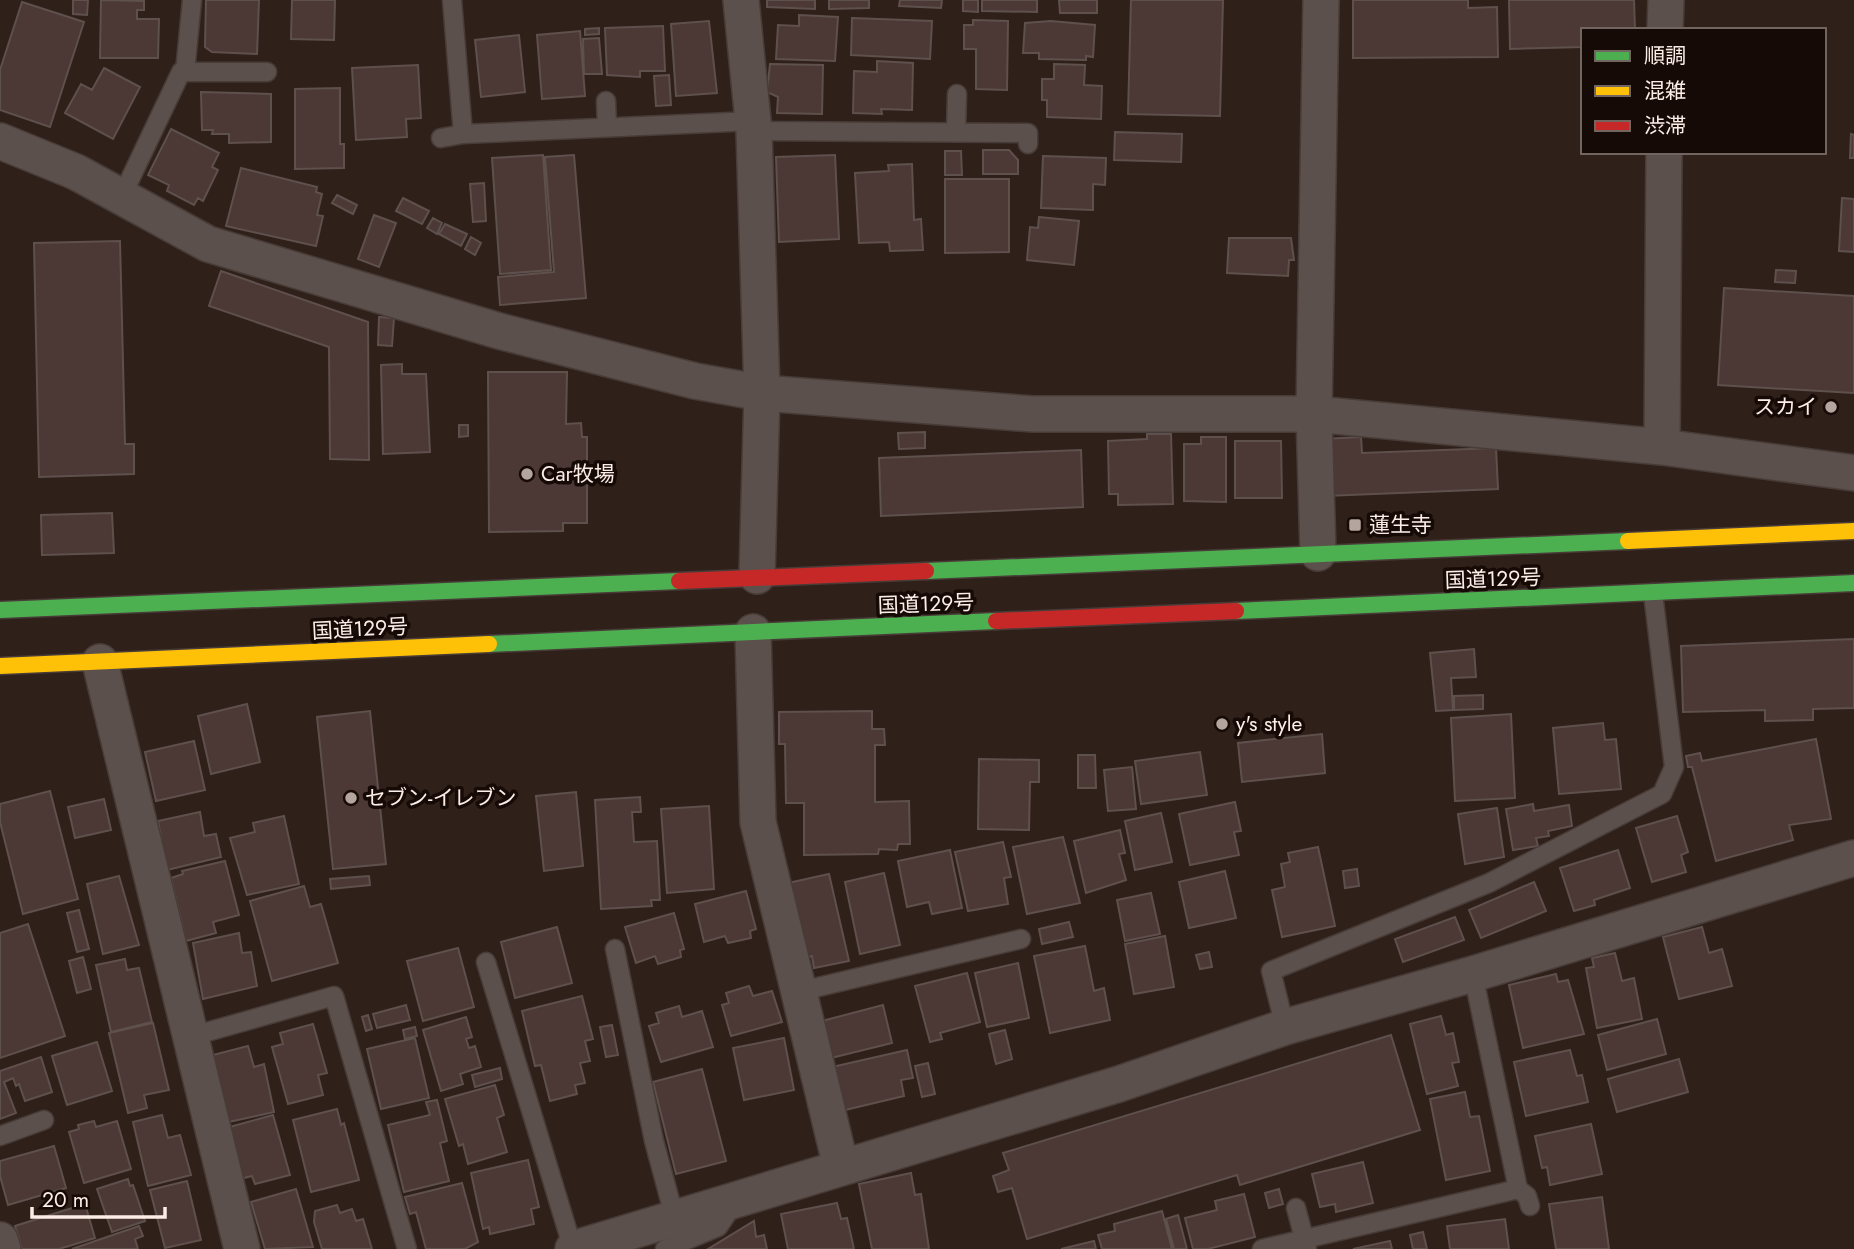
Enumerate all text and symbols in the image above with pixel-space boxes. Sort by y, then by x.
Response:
legend [1581,28,1826,154]
text: 順調 [1644,41,1686,71]
text: 混雑 [1644,76,1686,106]
text: 渋滞 [1644,111,1686,141]
place label: スカイ [1754,392,1817,422]
marker: スカイ [1823,399,1839,415]
place label: Car牧場 [541,459,615,489]
marker: Car牧場 [519,466,535,482]
place label: 蓮生寺 [1369,510,1432,540]
marker: 蓮生寺 [1347,517,1363,533]
street label: 国道129号 [1444,562,1542,596]
street label: 国道129号 [877,587,975,621]
street label: 国道129号 [311,611,409,647]
place label: y's style [1236,709,1302,739]
marker: y's style [1214,716,1230,732]
place label: セブン-イレブン [365,783,516,813]
marker: セブン-イレブン [343,790,359,806]
scale bar [32,1176,164,1220]
text: 20 m [42,1185,89,1215]

